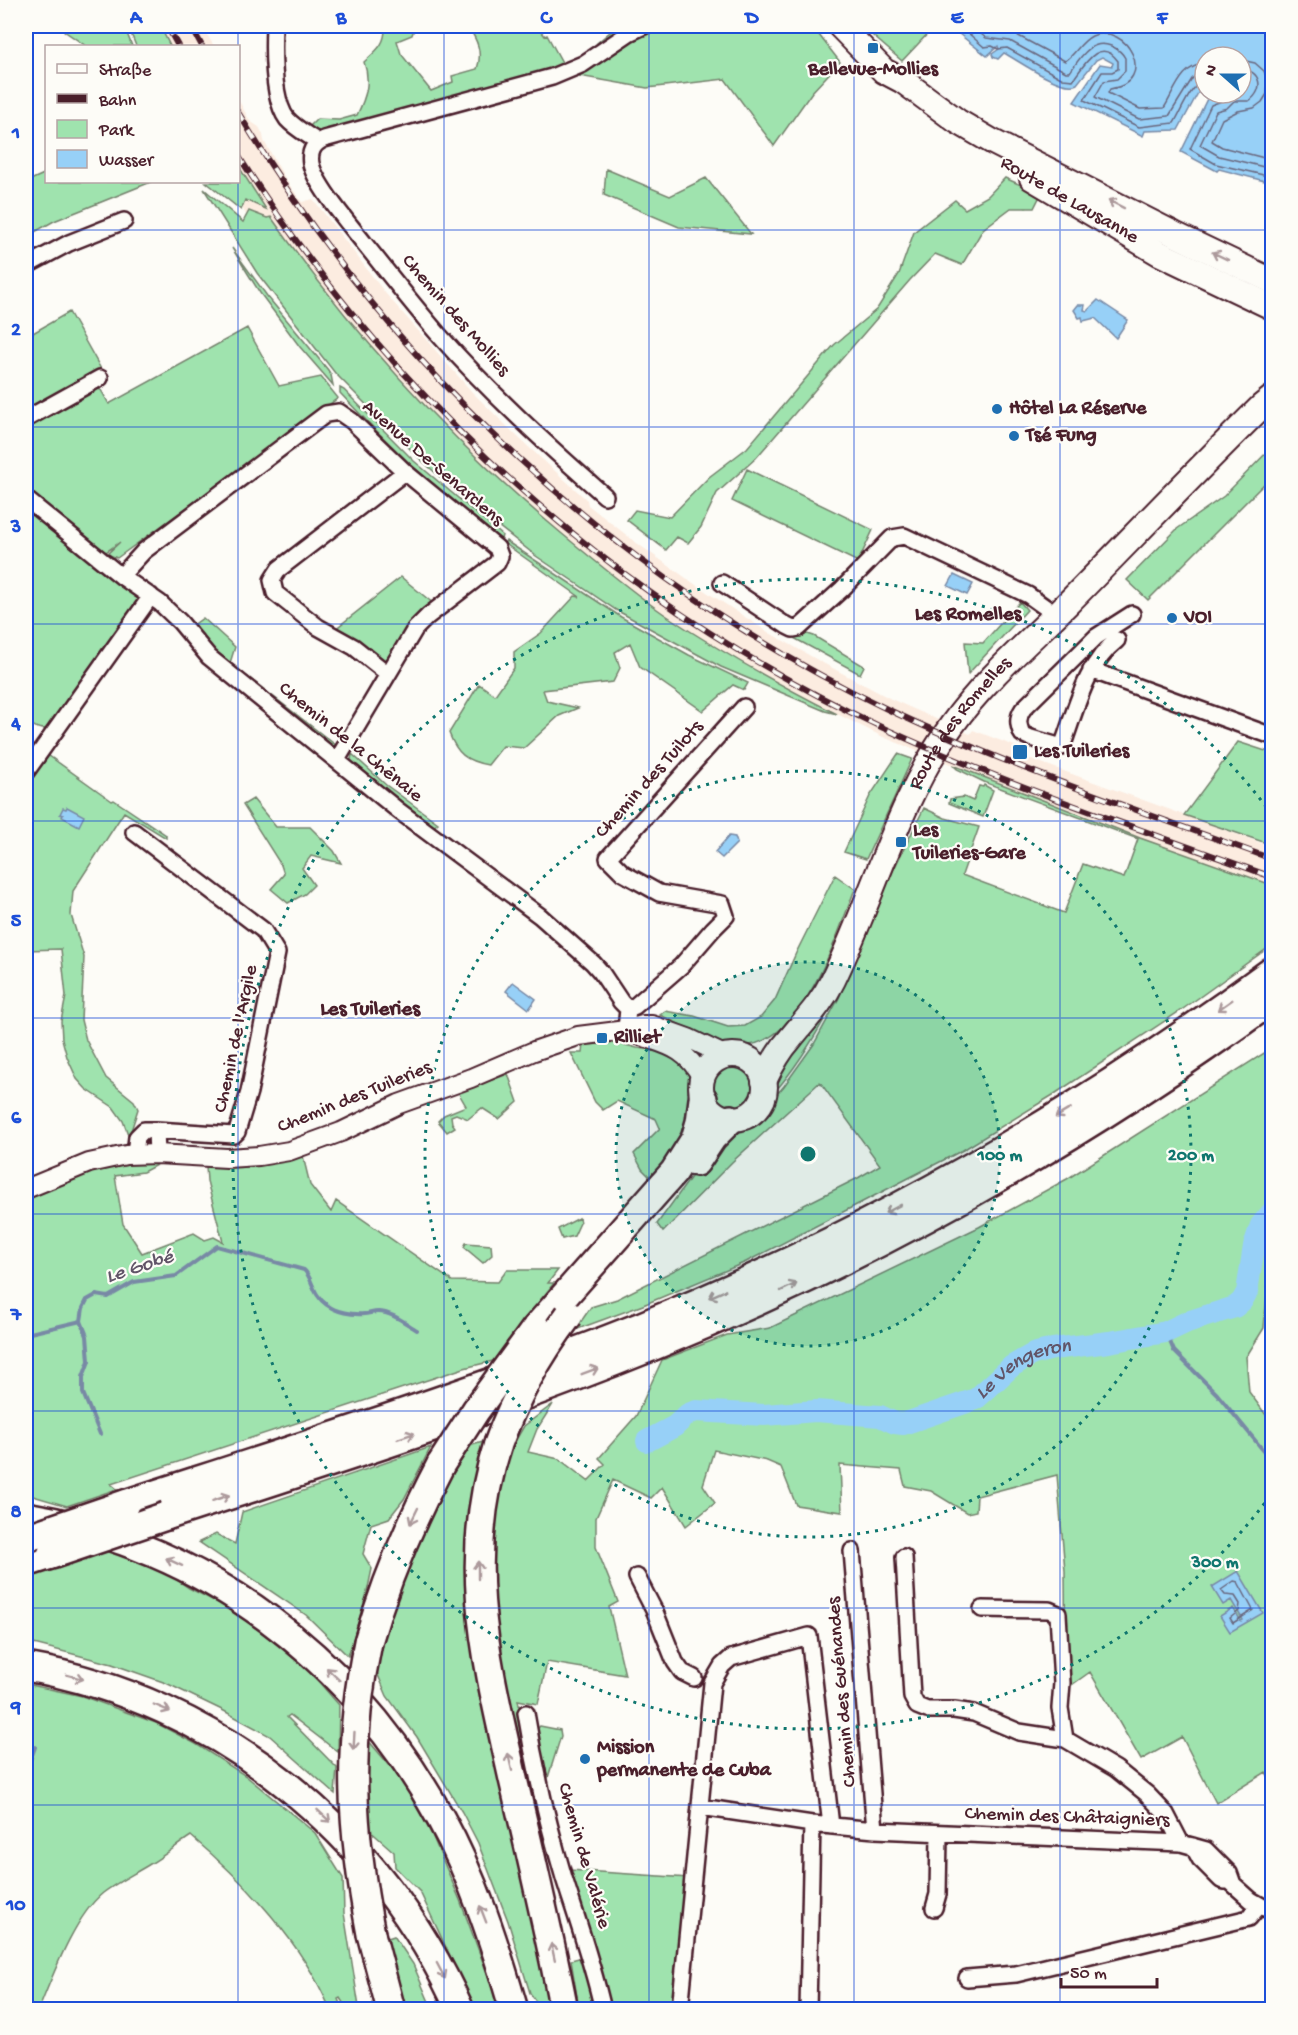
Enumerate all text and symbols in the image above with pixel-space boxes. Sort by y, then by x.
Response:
text: A [129,8,144,31]
text: B [335,8,347,31]
text: C [540,8,554,31]
text: D [743,8,759,31]
text: E [951,8,965,31]
text: F [1156,8,1169,31]
marker: Bellevue-Mollies [866,41,880,55]
legend [45,45,240,183]
north arrow [1193,45,1253,105]
place label: Bellevue-Mollies [807,59,939,82]
text: Straße [99,61,152,82]
text: N [1202,62,1223,79]
text: Bahn [98,91,137,112]
text: Park [98,121,135,142]
text: 1 [11,123,20,146]
text: Wasser [99,151,155,172]
street label: Route de Lausanne [996,152,1143,250]
one-way arrow [1107,197,1125,209]
one-way arrow [1211,249,1229,261]
street label: Chemin des Mollies [396,250,515,382]
text: 2 [11,320,21,343]
street label: Avenue De-Senarclens [356,396,508,532]
place label: Hôtel La Réserve [1009,398,1147,421]
marker: Hôtel La Réserve [990,402,1004,416]
place label: Tsé Fung [1024,425,1097,448]
marker: Tsé Fung [1007,429,1021,443]
text: 3 [10,517,21,540]
district label: Les Romelles [915,603,1023,628]
place label: VOI [1183,607,1212,630]
marker: VOI [1165,611,1179,625]
street label: Route des Romelles [904,652,1017,793]
street label: Chemin de la Chênaie [273,678,427,809]
text: 4 [10,714,21,737]
street label: Chemin des Tuilots [591,716,709,844]
place label: Les Tuileries [1034,741,1131,764]
marker: Les Tuileries [1011,743,1029,761]
place label: Les Tuileries-Gare [911,820,1026,866]
marker: Les Tuileries-Gare [894,835,908,849]
text: 5 [11,911,22,934]
street label: Chemin de l'Argile [210,962,264,1115]
district label: Les Tuileries [320,998,421,1023]
one-way arrow [1218,999,1234,1011]
place label: Rilliet [613,1027,662,1050]
marker: Rilliet [595,1031,609,1045]
street label: Chemin des Tuileries [275,1056,436,1139]
one-way arrow [1054,1106,1071,1119]
text: 6 [11,1108,22,1131]
centre of rings [798,1144,818,1164]
text: 100 m [977,1146,1023,1167]
text: 200 m [1168,1146,1214,1167]
one-way arrow [885,1203,902,1215]
water label: Le Gobé [103,1245,178,1291]
one-way arrow [779,1280,797,1292]
one-way arrow [709,1288,727,1300]
text: 7 [10,1305,23,1328]
water label: Le Vengeron [971,1334,1073,1405]
one-way arrow [580,1365,599,1376]
one-way arrow [396,1430,415,1441]
one-way arrow [211,1492,230,1503]
text: 8 [11,1502,22,1525]
one-way arrow [408,1506,420,1524]
text: 300 m [1191,1553,1239,1574]
one-way arrow [166,1556,184,1568]
one-way arrow [472,1560,484,1580]
street label: Chemin des Guénandes [823,1595,863,1788]
one-way arrow [326,1667,341,1681]
one-way arrow [65,1672,84,1684]
text: 9 [10,1698,21,1721]
one-way arrow [153,1703,171,1714]
one-way arrow [348,1731,359,1751]
place label: Mission permanente de Cuba [596,1737,772,1783]
marker: Mission permanente de Cuba [578,1752,592,1766]
one-way arrow [503,1753,515,1772]
street label: Chemin de Valérie [551,1781,615,1932]
street label: Chemin des Châtaigniers [964,1803,1171,1833]
one-way arrow [316,1809,331,1823]
text: 10 [5,1895,26,1918]
one-way arrow [477,1905,488,1924]
one-way arrow [547,1943,558,1962]
scale bar [1061,1951,1157,1989]
one-way arrow [436,1961,447,1979]
text: 50 m [1070,1964,1107,1985]

